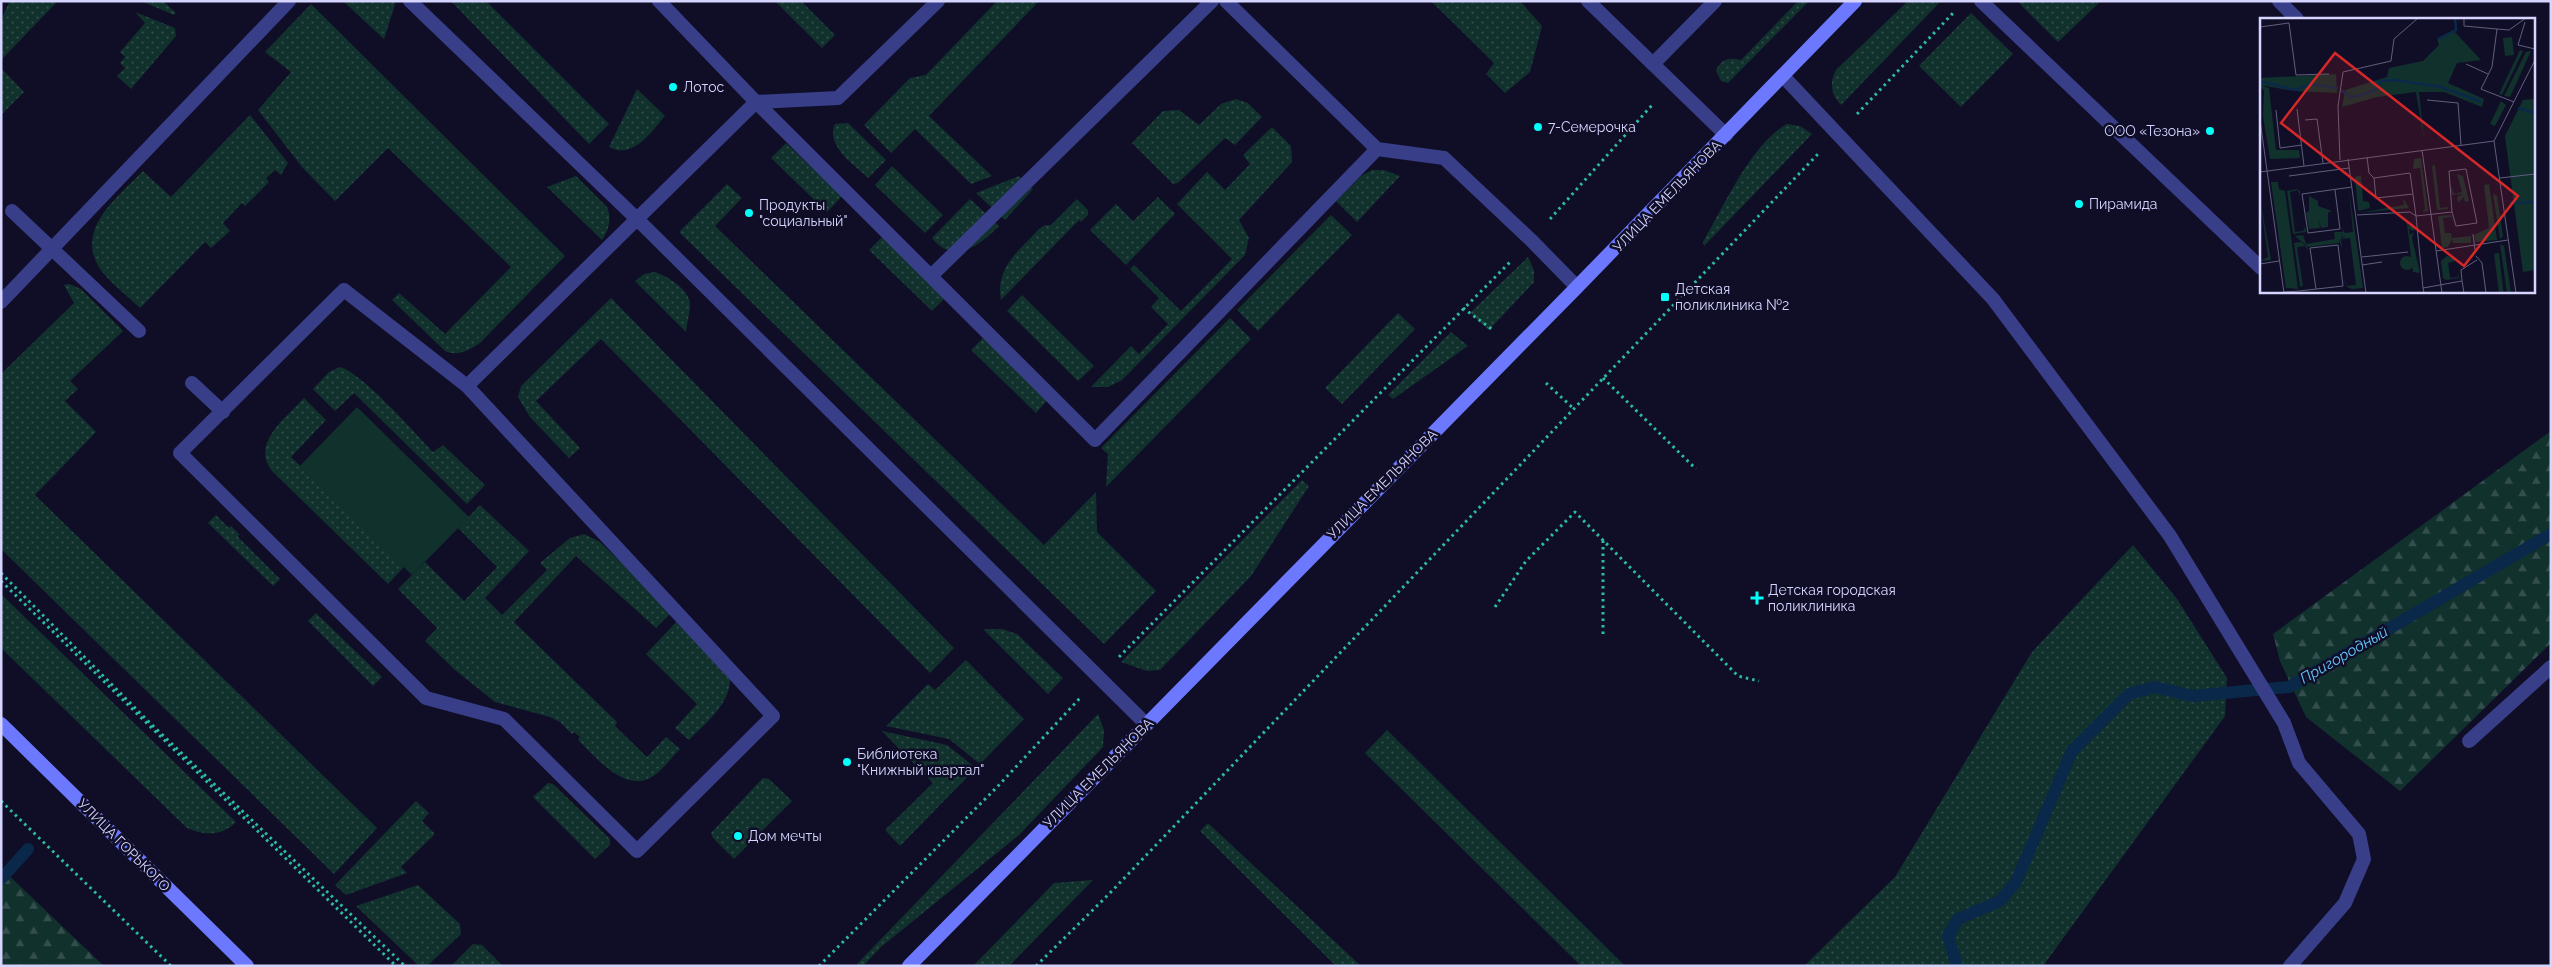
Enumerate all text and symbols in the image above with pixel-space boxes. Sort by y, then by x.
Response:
inset map [2260,18,2534,292]
place label: Лотос [683,79,725,95]
marker: Лотос [667,81,679,93]
place label: 7-Семерочка [1548,119,1636,135]
marker: 7-Семерочка [1532,121,1544,133]
place label: ООО «Тезона» [2104,123,2200,139]
marker: ООО «Тезона» [2204,125,2216,137]
street label: УЛИЦА ЕМЕЛЬЯНОВА [1610,137,1725,255]
place label: Пирамида [2089,196,2157,212]
place label: Продукты "социальный" [759,197,847,229]
marker: Пирамида [2073,198,2085,210]
marker: Продукты "социальный" [743,207,755,219]
place label: Детская поликлиника №2 [1675,281,1789,313]
marker: Детская поликлиника №2 [1659,291,1671,303]
street label: УЛИЦА ЕМЕЛЬЯНОВА [1324,425,1441,542]
place label: Детская городская поликлиника [1768,582,1896,614]
marker: Детская городская поликлиника [1750,591,1764,605]
water label: Пригородный [2297,622,2392,687]
street label: УЛИЦА ЕМЕЛЬЯНОВА [1040,714,1157,831]
place label: Библиотека "Книжный квартал" [857,746,984,778]
marker: Библиотека "Книжный квартал" [841,756,853,768]
street label: УЛИЦА ГОРЬКОГО [75,796,173,894]
place label: Дом мечты [748,828,822,844]
marker: Дом мечты [732,830,744,842]

